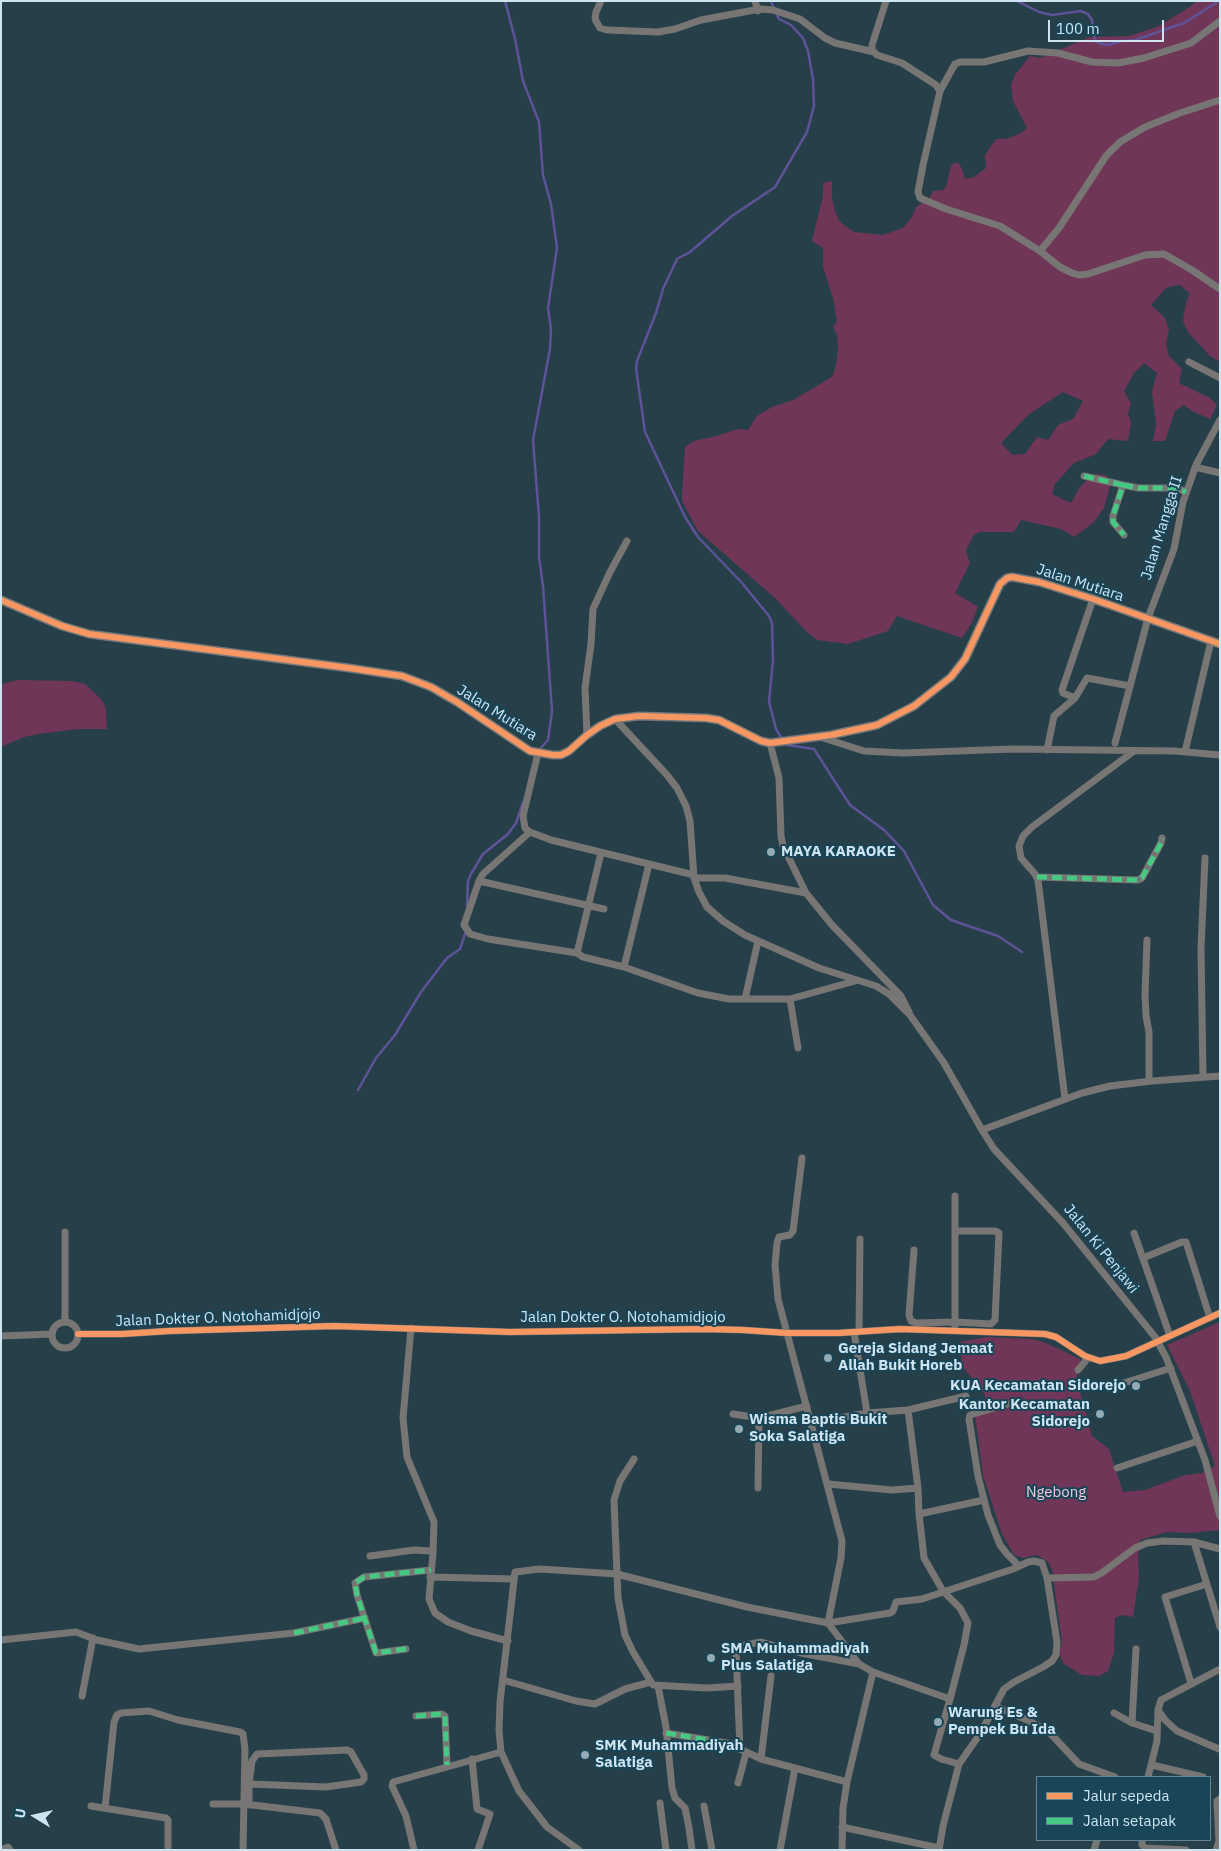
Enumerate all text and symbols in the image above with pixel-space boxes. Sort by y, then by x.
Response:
scale bar [1051,10,1167,42]
text: 100 m [1056,19,1100,38]
street label: Jalan Mangga II [1138,474,1186,582]
street label: Jalan Mutiara [1034,560,1126,606]
street label: Jalan Mutiara [454,681,540,745]
place label: MAYA KARAOKE [781,843,896,861]
marker: MAYA KARAOKE [765,846,777,858]
street label: Jalan Ki Penjawi [1060,1201,1142,1297]
street label: Jalan Dokter O. Notohamidjojo [115,1305,321,1331]
street label: Jalan Dokter O. Notohamidjojo [520,1309,726,1327]
place label: Gereja Sidang Jemaat Allah Bukit Horeb [838,1340,993,1375]
marker: Gereja Sidang Jemaat Allah Bukit Horeb [822,1352,834,1364]
place label: KUA Kecamatan Sidorejo [950,1377,1126,1395]
marker: KUA Kecamatan Sidorejo [1130,1380,1142,1392]
place label: Kantor Kecamatan Sidorejo [959,1396,1090,1431]
marker: Kantor Kecamatan Sidorejo [1094,1408,1106,1420]
place label: Wisma Baptis Bukit Soka Salatiga [749,1411,887,1446]
marker: Wisma Baptis Bukit Soka Salatiga [733,1423,745,1435]
park label: Ngebong [1026,1484,1086,1502]
place label: SMA Muhammadiyah Plus Salatiga [721,1640,869,1675]
marker: SMA Muhammadiyah Plus Salatiga [705,1652,717,1664]
place label: Warung Es & Pempek Bu Ida [948,1704,1056,1739]
marker: Warung Es & Pempek Bu Ida [932,1716,944,1728]
place label: SMK Muhammadiyah Salatiga [595,1737,743,1772]
marker: SMK Muhammadiyah Salatiga [579,1749,591,1761]
legend [1036,1776,1211,1841]
text: Jalur sepeda [1083,1786,1170,1805]
north arrow [10,1791,60,1841]
text: U [11,1807,30,1820]
text: Jalan setapak [1083,1811,1176,1830]

